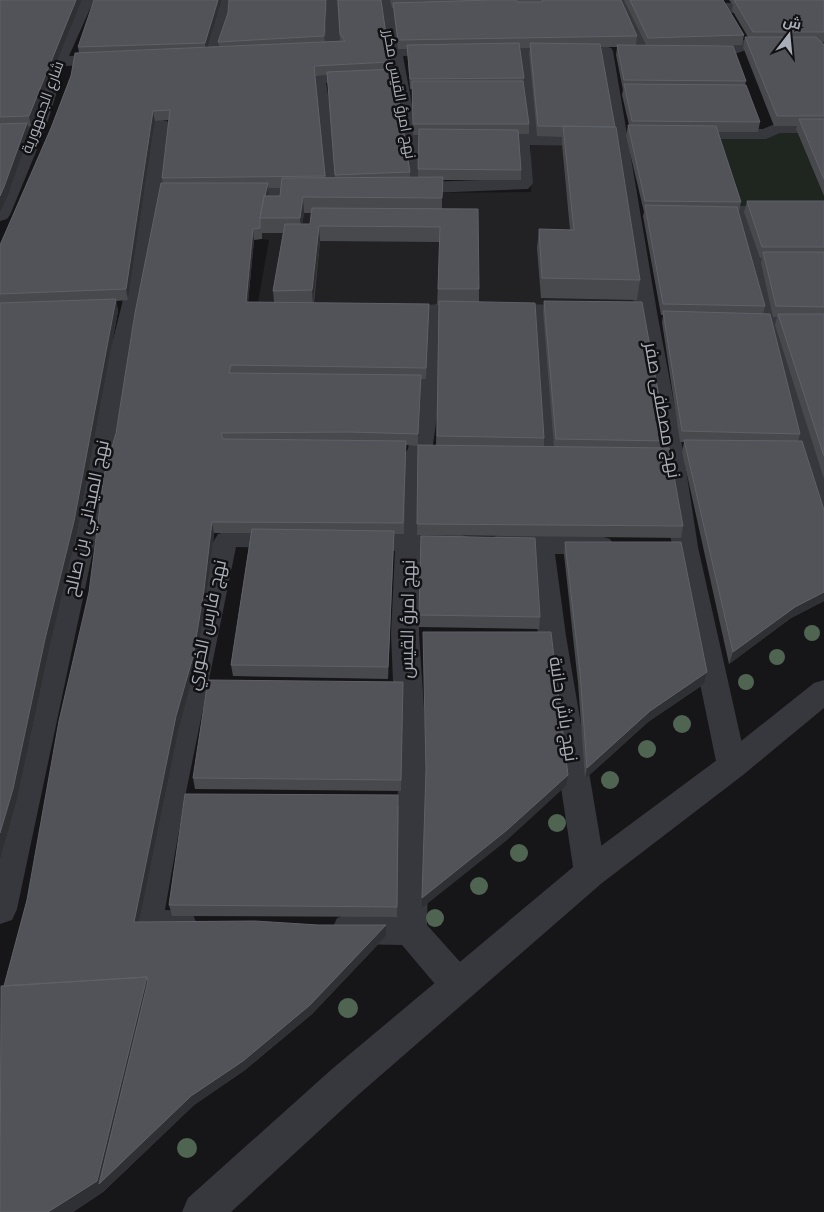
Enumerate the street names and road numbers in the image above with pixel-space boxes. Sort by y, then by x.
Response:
street label: نهج امرؤ القيس مكرر [377,27,421,161]
street label: شارع الجمهورية [16,58,69,157]
street label: نهج مصطفى صفر [639,339,685,480]
street label: نهج الميداني بن صالح [59,438,117,599]
street label: نهج فارس الخوري [182,558,234,693]
street label: نهج امرؤ القيس [395,559,421,679]
street label: نهج باش حانبة [543,655,583,763]

